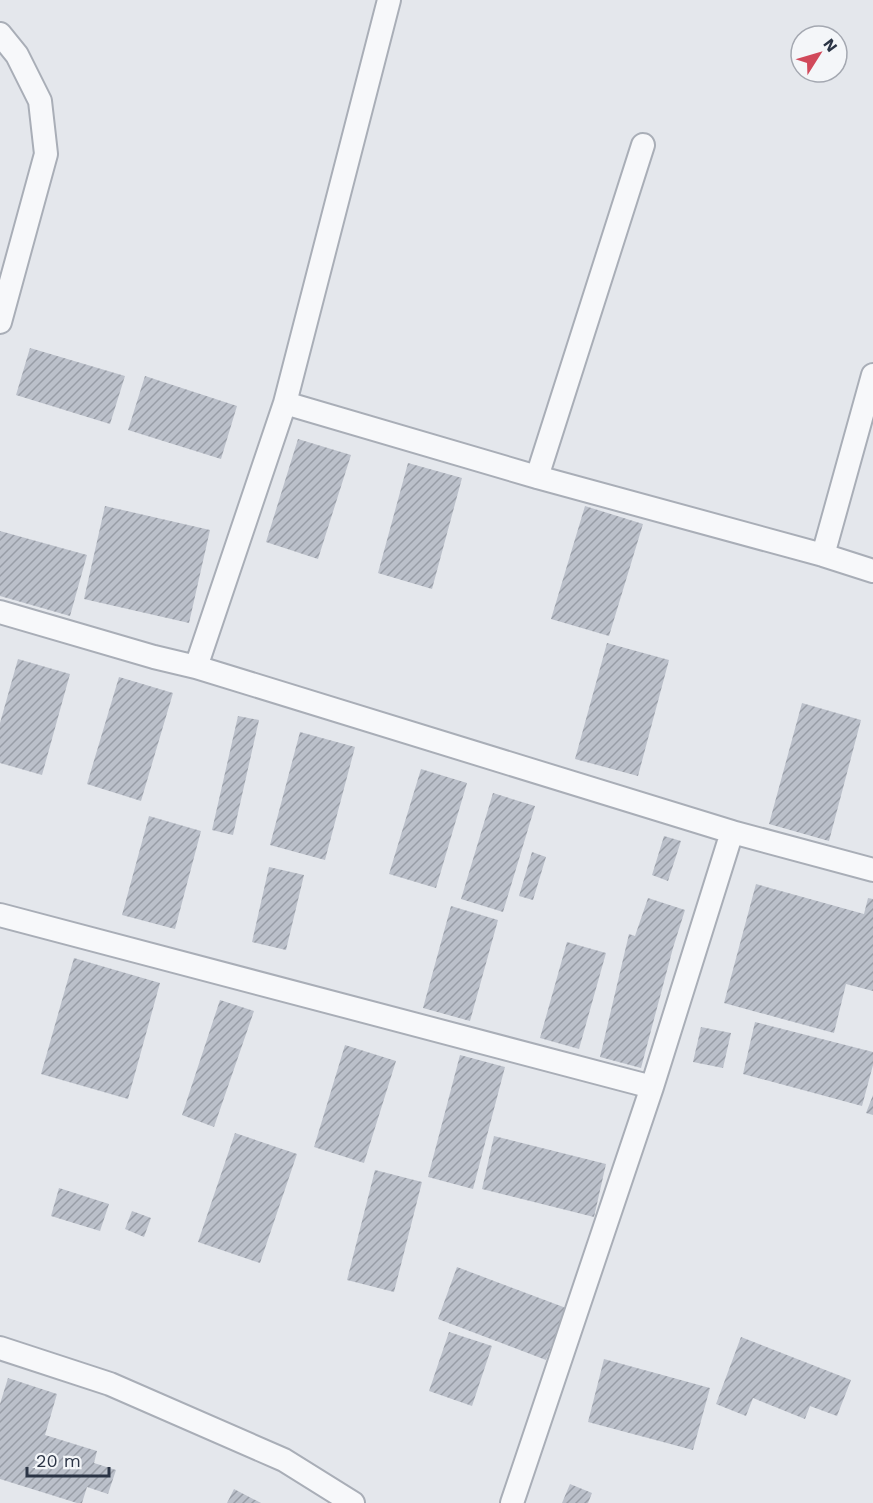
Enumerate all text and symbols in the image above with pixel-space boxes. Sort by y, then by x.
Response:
north arrow [789,24,849,84]
text: N [819,35,842,56]
scale bar [27,1440,110,1478]
text: 20 m [36,1450,81,1471]

